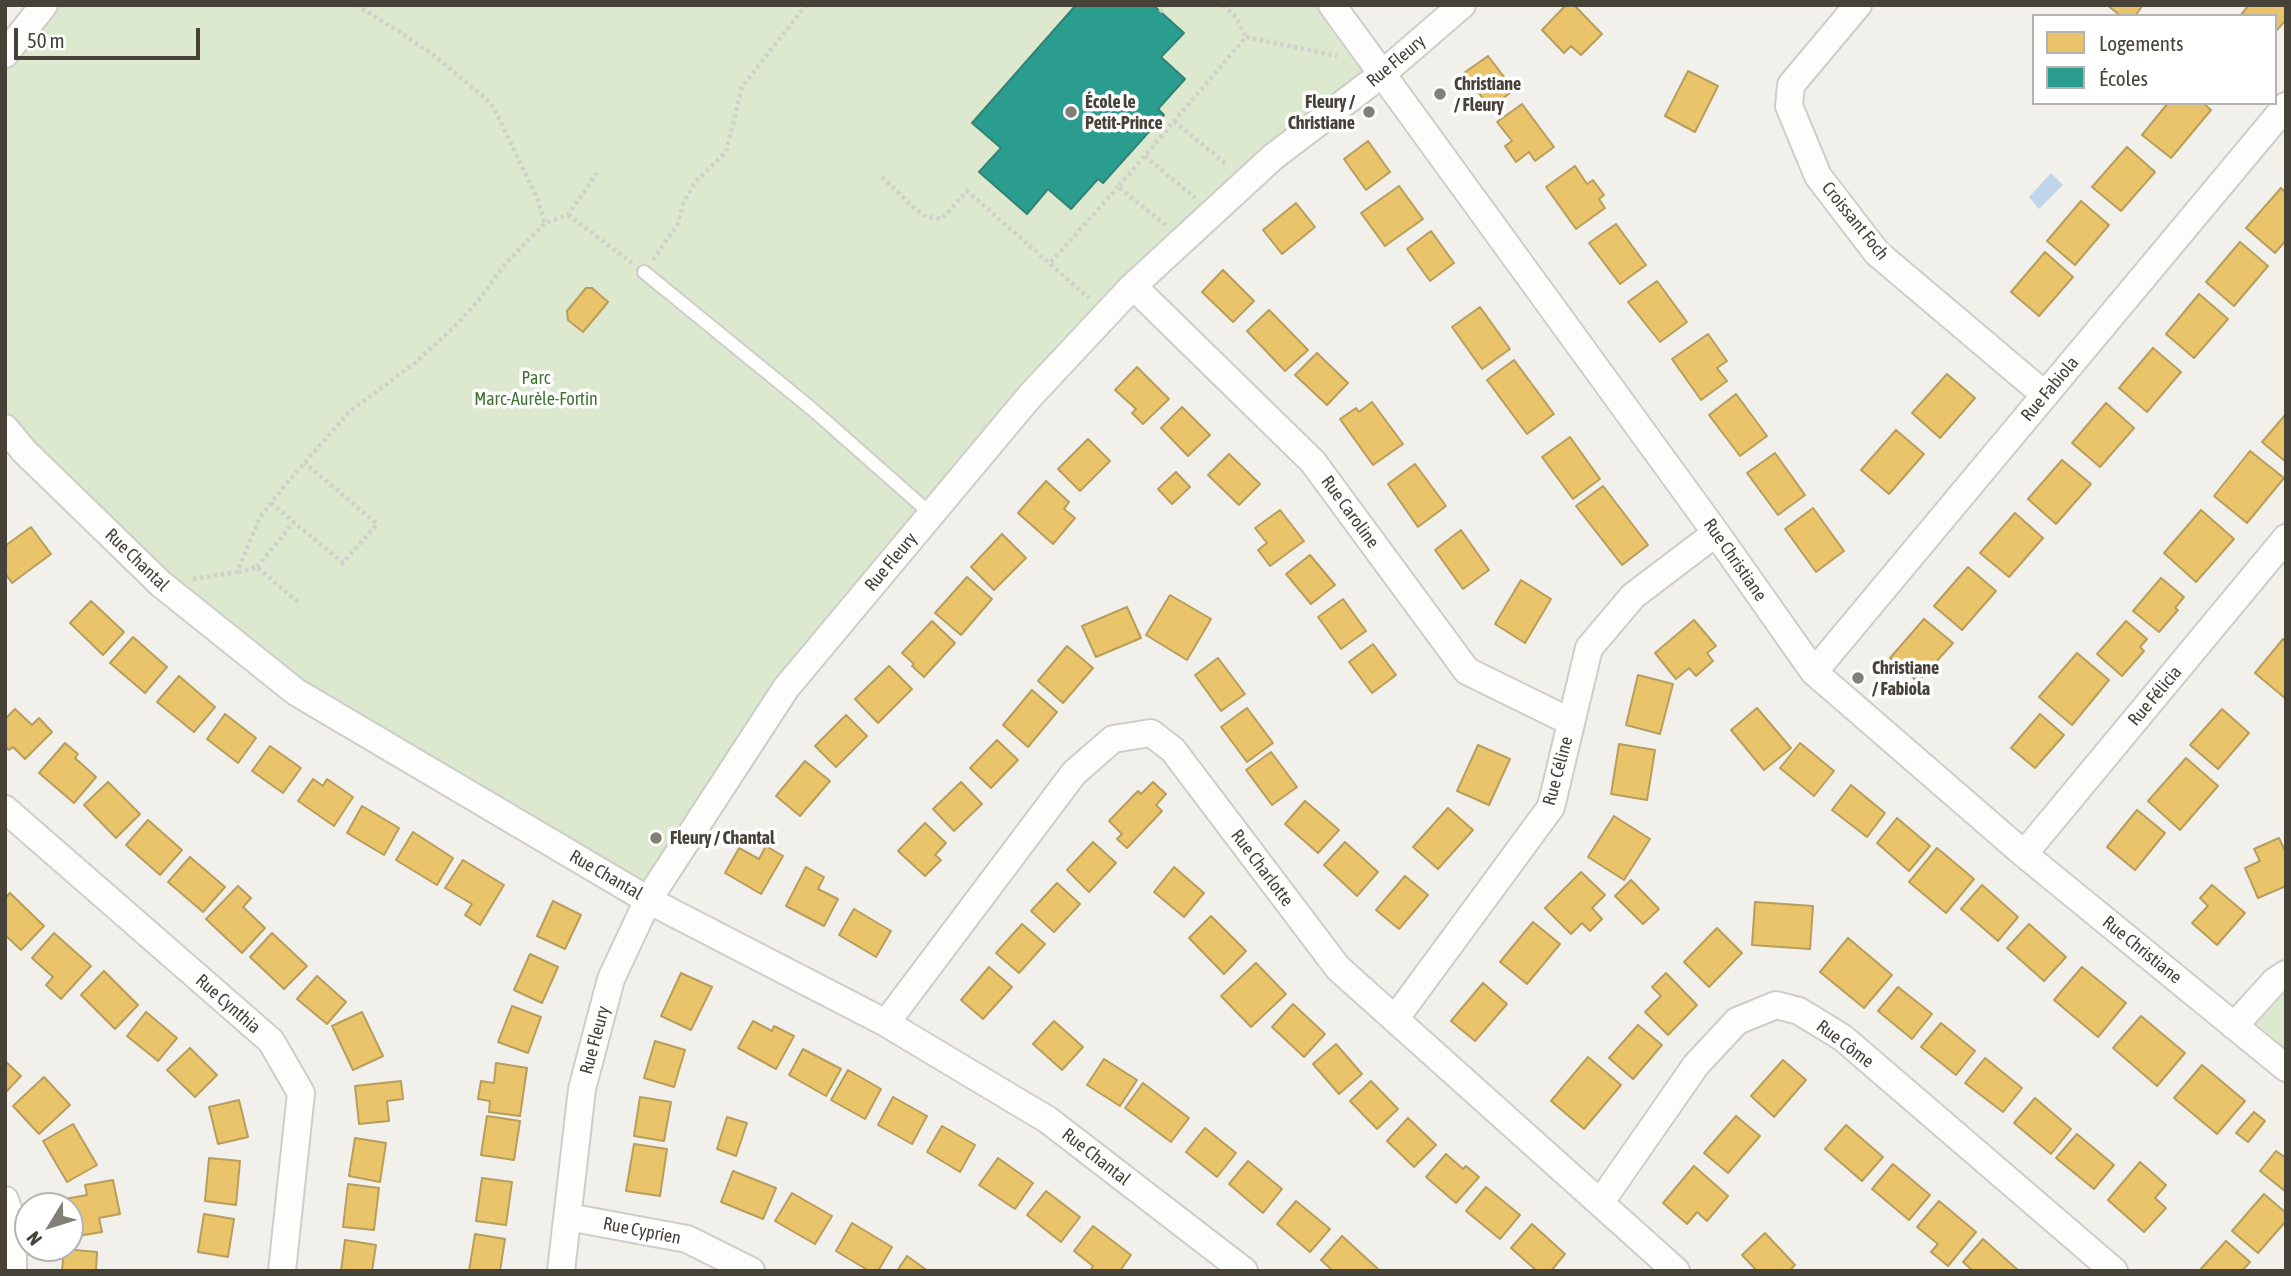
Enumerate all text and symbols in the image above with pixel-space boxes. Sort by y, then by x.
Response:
scale bar [18,14,203,58]
legend [2032,14,2277,105]
text: 50 m [27,28,65,52]
street label: Rue Fleury [1362,30,1430,92]
text: Logements [2099,31,2183,55]
text: Écoles [2099,66,2148,90]
place label: Christiane / Fleury [1454,73,1521,116]
marker: Christiane / Fleury [1432,86,1448,102]
place label: École le Petit-Prince [1085,91,1163,134]
place label: Fleury / Christiane [1288,91,1355,134]
marker: École le Petit-Prince [1063,104,1079,120]
marker: Fleury / Christiane [1361,104,1377,120]
street label: Croissant Foch [1817,178,1893,264]
street label: Rue Fabiola [2017,352,2083,426]
park label: Parc Marc-Aurèle-Fortin [474,367,598,410]
street label: Rue Caroline [1316,472,1384,552]
street label: Rue Christiane [1699,515,1771,605]
street label: Rue Chantal [101,524,173,596]
street label: Rue Fleury [860,528,922,596]
place label: Christiane / Fabiola [1872,657,1939,700]
street label: Rue Félicia [2124,662,2186,730]
marker: Christiane / Fabiola [1850,670,1866,686]
street label: Rue Céline [1538,734,1578,808]
street label: Rue Charlotte [1226,825,1298,911]
place label: Fleury / Chantal [670,827,775,849]
marker: Fleury / Chantal [648,830,664,846]
street label: Rue Chantal [566,846,646,904]
street label: Rue Christiane [2098,912,2186,988]
street label: Rue Cynthia [191,970,265,1038]
street label: Rue Fleury [576,1004,614,1076]
street label: Rue Côme [1812,1016,1878,1072]
street label: Rue Chantal [1058,1124,1134,1190]
north arrow [14,1192,84,1262]
street label: Rue Cyprien [601,1213,683,1249]
text: N [22,1228,46,1250]

